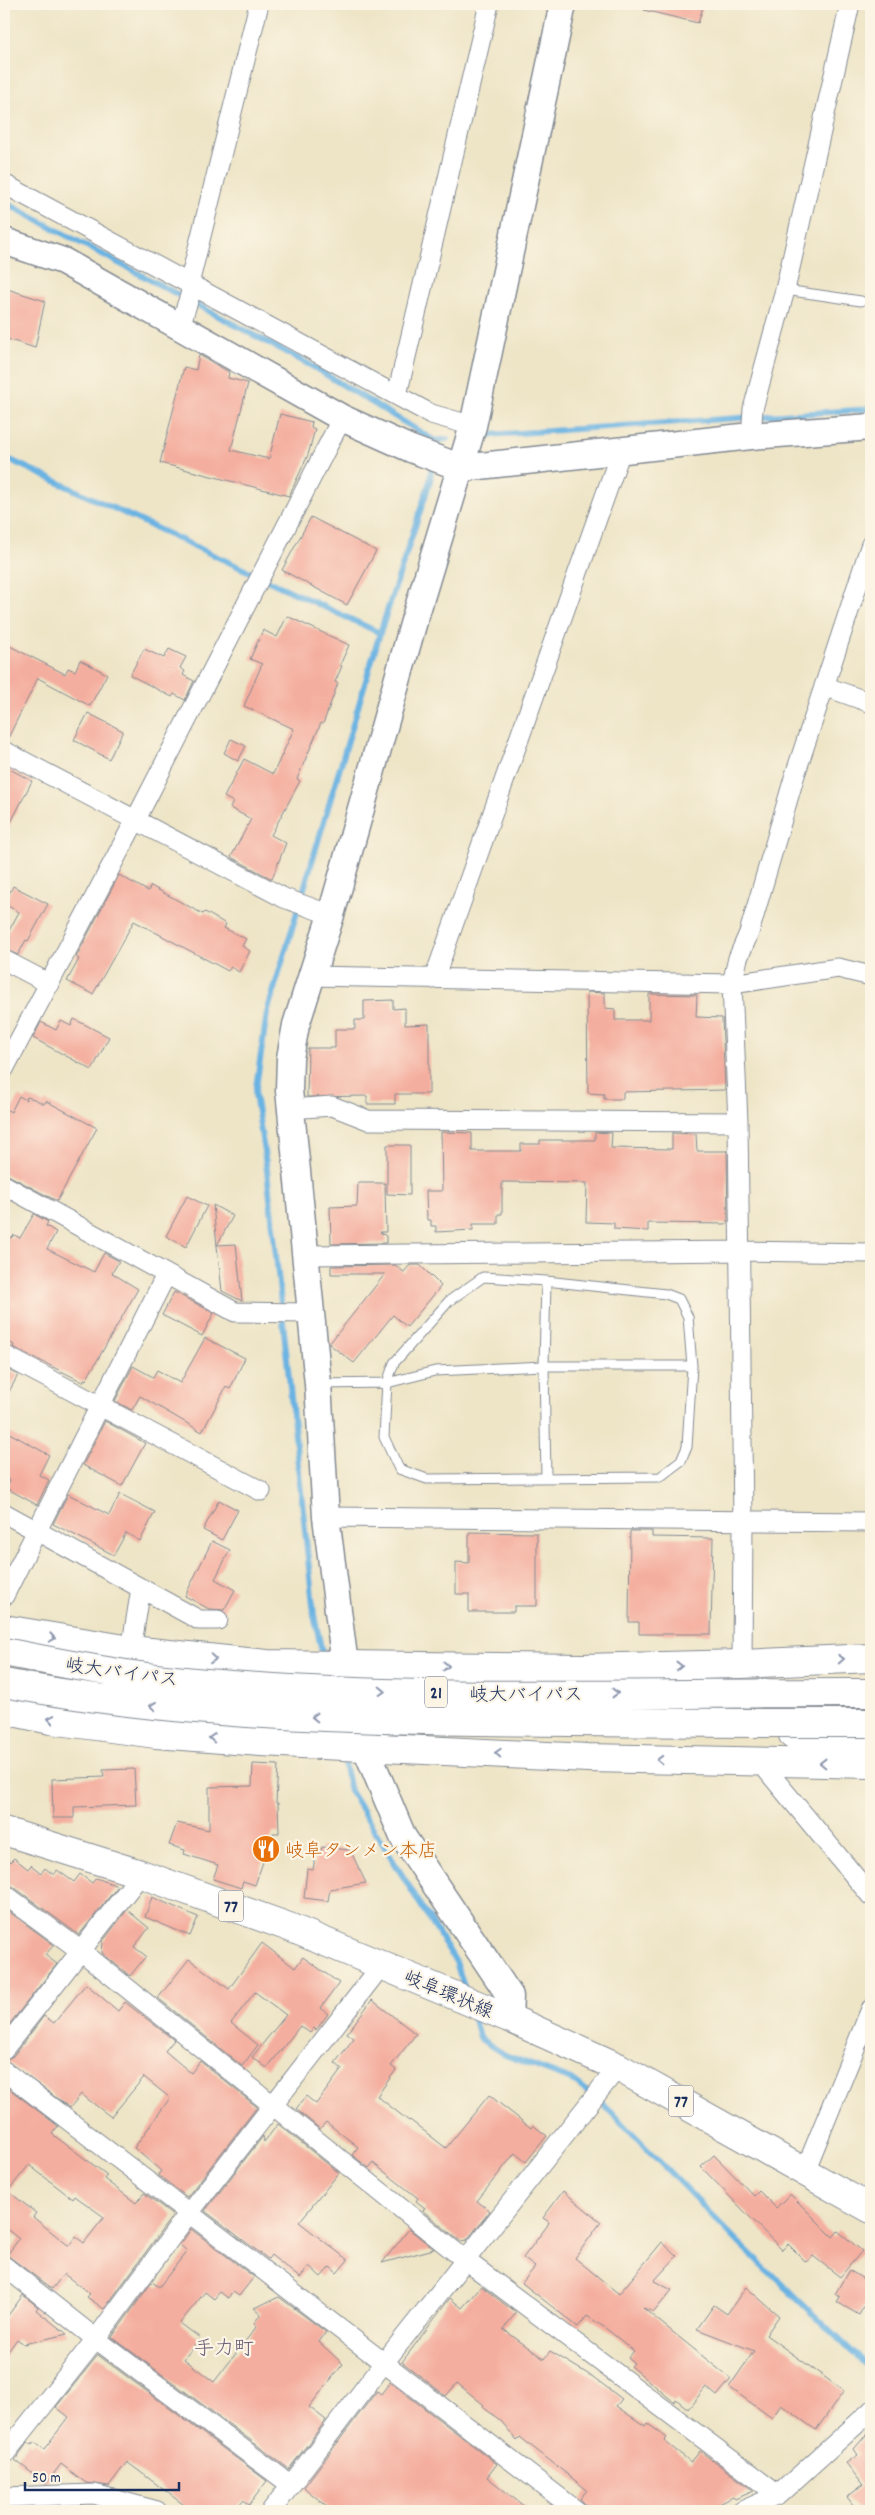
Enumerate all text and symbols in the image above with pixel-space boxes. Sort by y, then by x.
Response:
one-way arrow [47,1632,56,1643]
street label: 岐大バイパス [63,1653,180,1696]
one-way arrow [209,1653,217,1664]
one-way arrow [837,1654,845,1665]
one-way arrow [675,1660,683,1671]
one-way arrow [442,1661,450,1671]
road number: 21 [425,1676,447,1708]
street label: 岐大バイパス [469,1683,583,1710]
one-way arrow [379,1686,387,1697]
one-way arrow [611,1688,619,1699]
one-way arrow [149,1701,157,1712]
one-way arrow [311,1712,319,1723]
one-way arrow [47,1715,56,1725]
one-way arrow [208,1733,216,1744]
one-way arrow [493,1748,501,1759]
one-way arrow [656,1755,664,1765]
one-way arrow [818,1758,826,1768]
restaurant icon: 岐阜タンメン本店 [251,1834,281,1864]
place label: 岐阜タンメン本店 [285,1839,437,1866]
road number: 77 [218,1890,244,1922]
street label: 岐阜環状線 [399,1965,497,2027]
road number: 77 [668,2086,694,2116]
district label: 手力町 [194,2336,254,2364]
scale bar [25,2460,179,2492]
text: 50 m [32,2468,61,2490]

